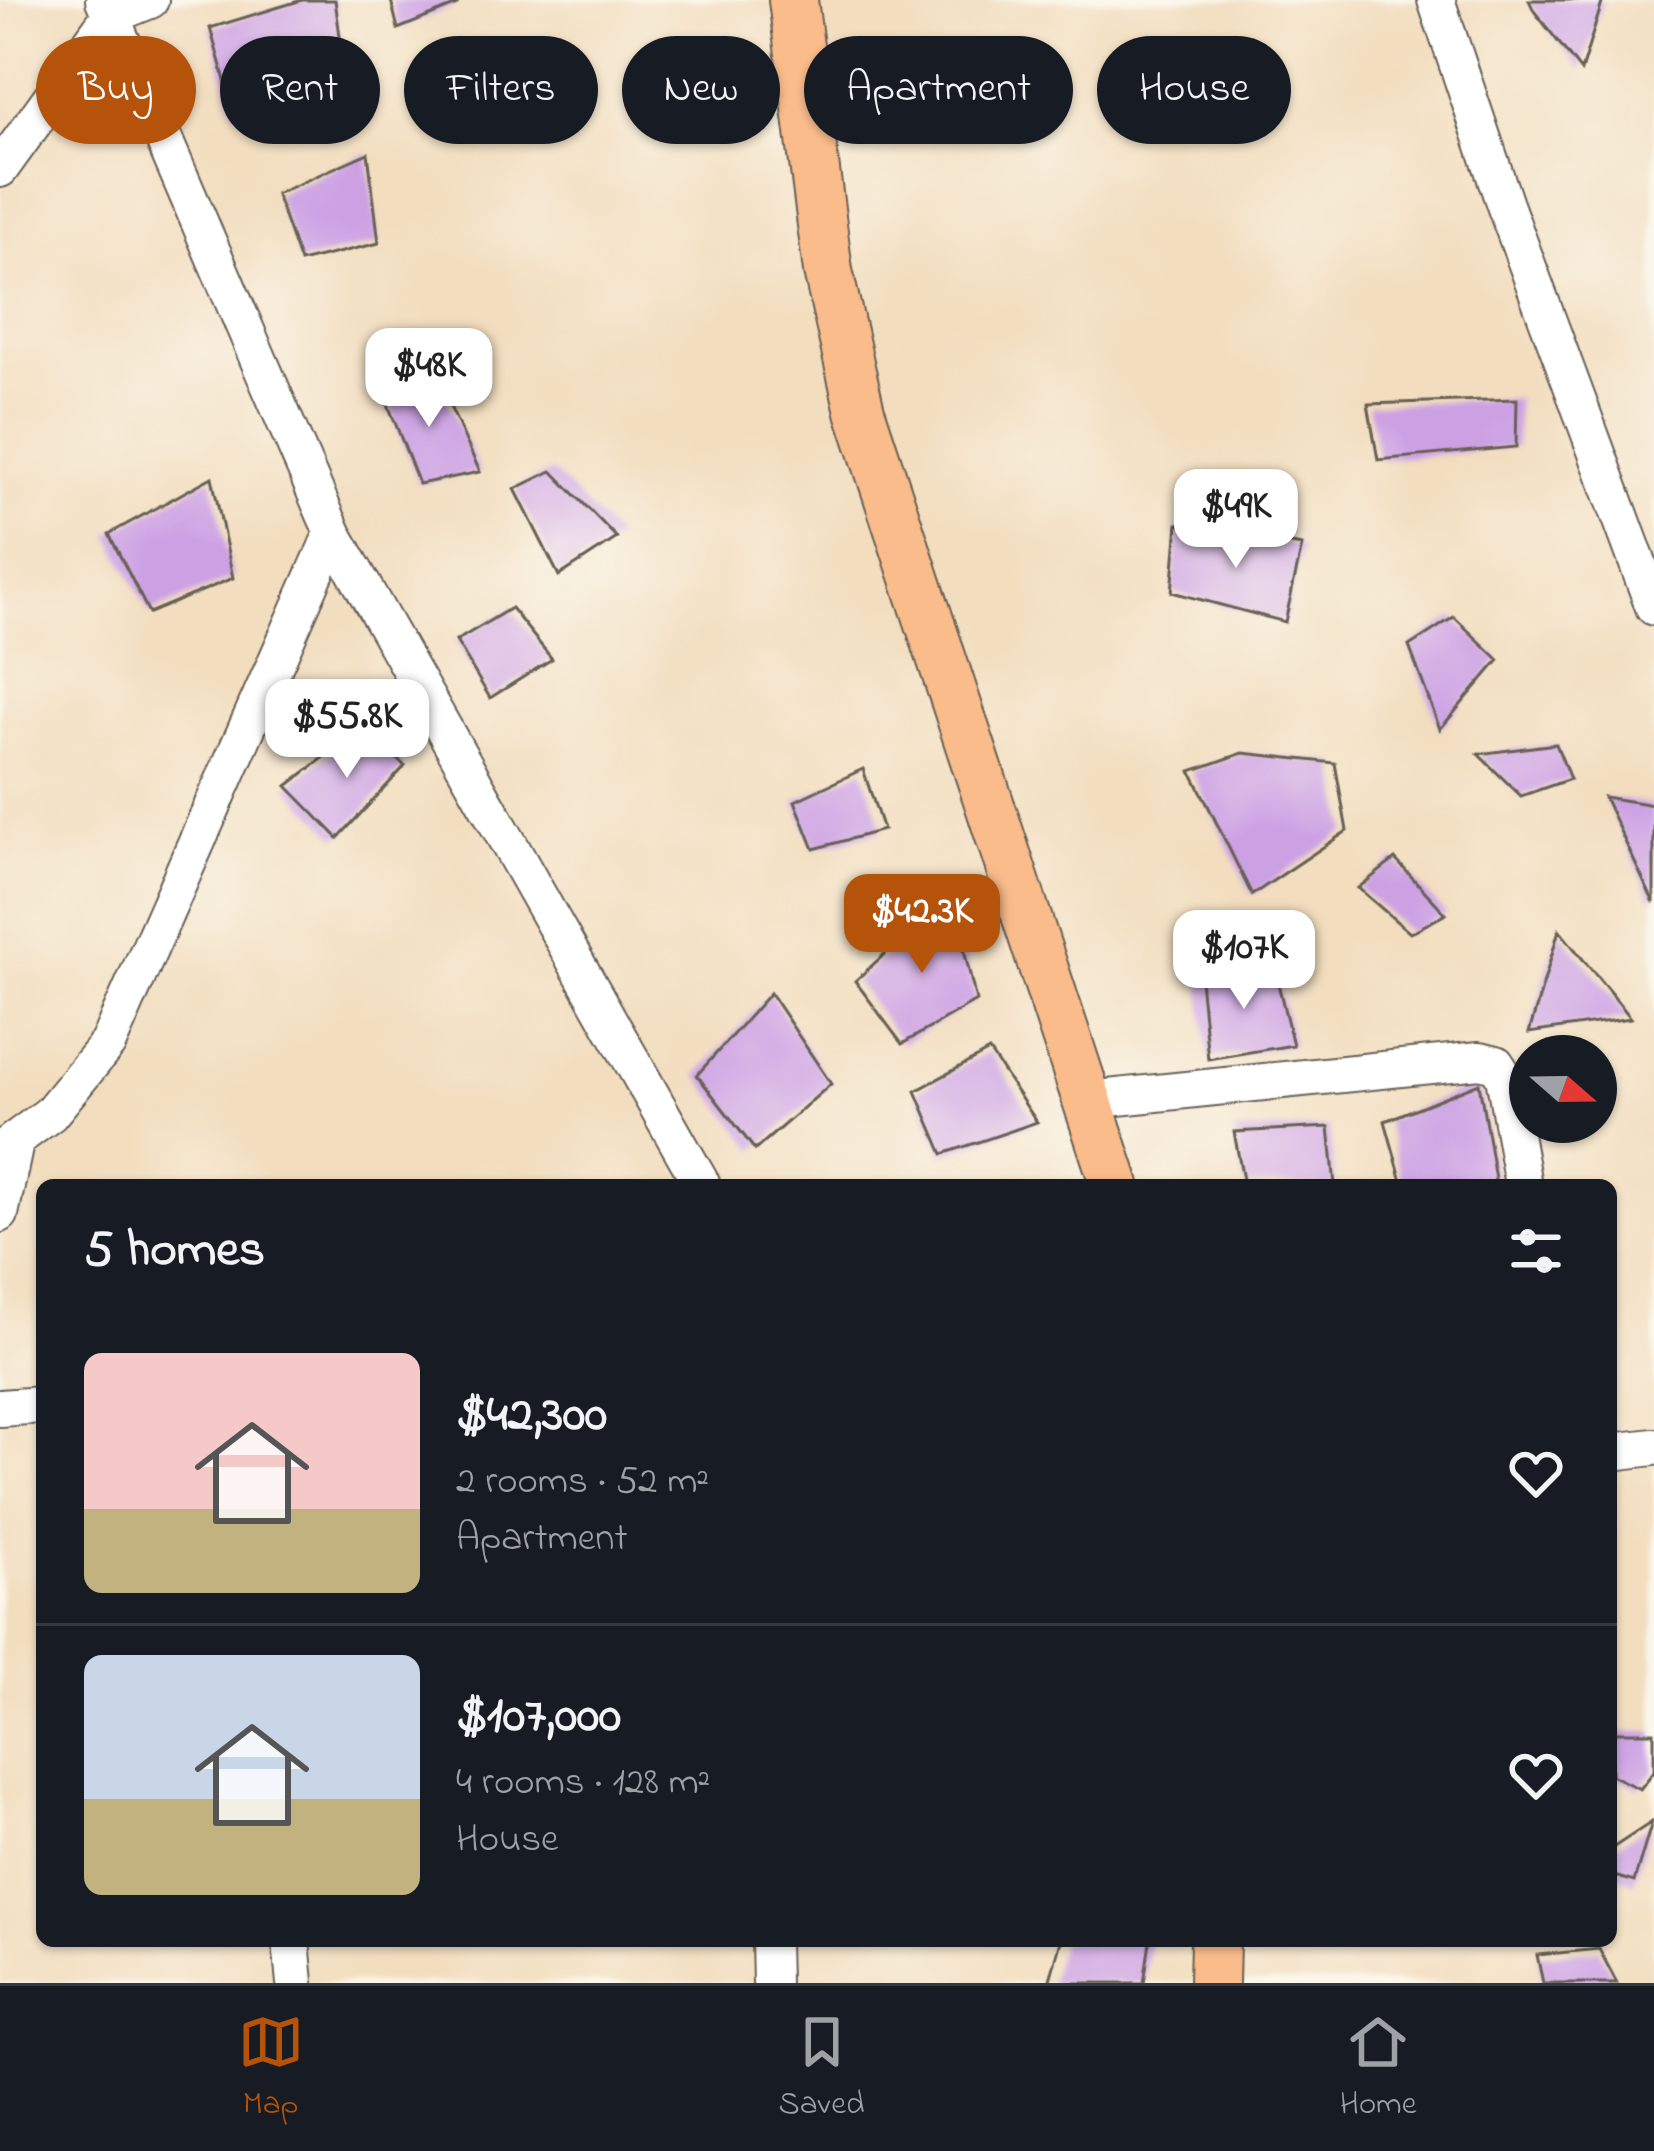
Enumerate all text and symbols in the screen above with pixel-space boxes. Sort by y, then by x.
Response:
chip: Buy [36,36,196,144]
chip: Rent [220,36,380,144]
chip: Filters [404,36,598,144]
chip: New [622,36,780,144]
chip: Apartment [804,36,1073,144]
chip: House [1097,36,1291,144]
pin: $48K [358,328,500,430]
text: $48K [392,338,466,395]
pin: $49K [1165,469,1307,571]
text: $49K [1201,479,1271,536]
pin: $55.8K [249,679,445,781]
text: $55.8K [292,689,402,746]
pin: $42.3K [824,874,1020,976]
text: $42.3K [871,884,973,941]
pin: $107K [1160,910,1328,1012]
text: $107K [1200,920,1288,977]
north arrow [1509,1035,1617,1143]
map controls [1509,1035,1617,1143]
text: 5 homes [84,1214,265,1289]
icon: filters [1503,1218,1569,1284]
text: $42,300 [456,1379,607,1454]
icon: home [180,1401,324,1545]
icon: heart [1503,1440,1569,1506]
text: 2 rooms · 52 m² [456,1454,709,1511]
text: Apartment [456,1511,628,1568]
text: $107,000 [456,1680,621,1755]
icon: home [180,1703,324,1847]
icon: heart [1503,1742,1569,1808]
text: 4 rooms · 128 m² [456,1755,710,1812]
text: House [456,1812,558,1869]
tab: Map [238,2009,304,2129]
tab: Saved [779,2009,865,2129]
tab: Home [1340,2009,1416,2129]

